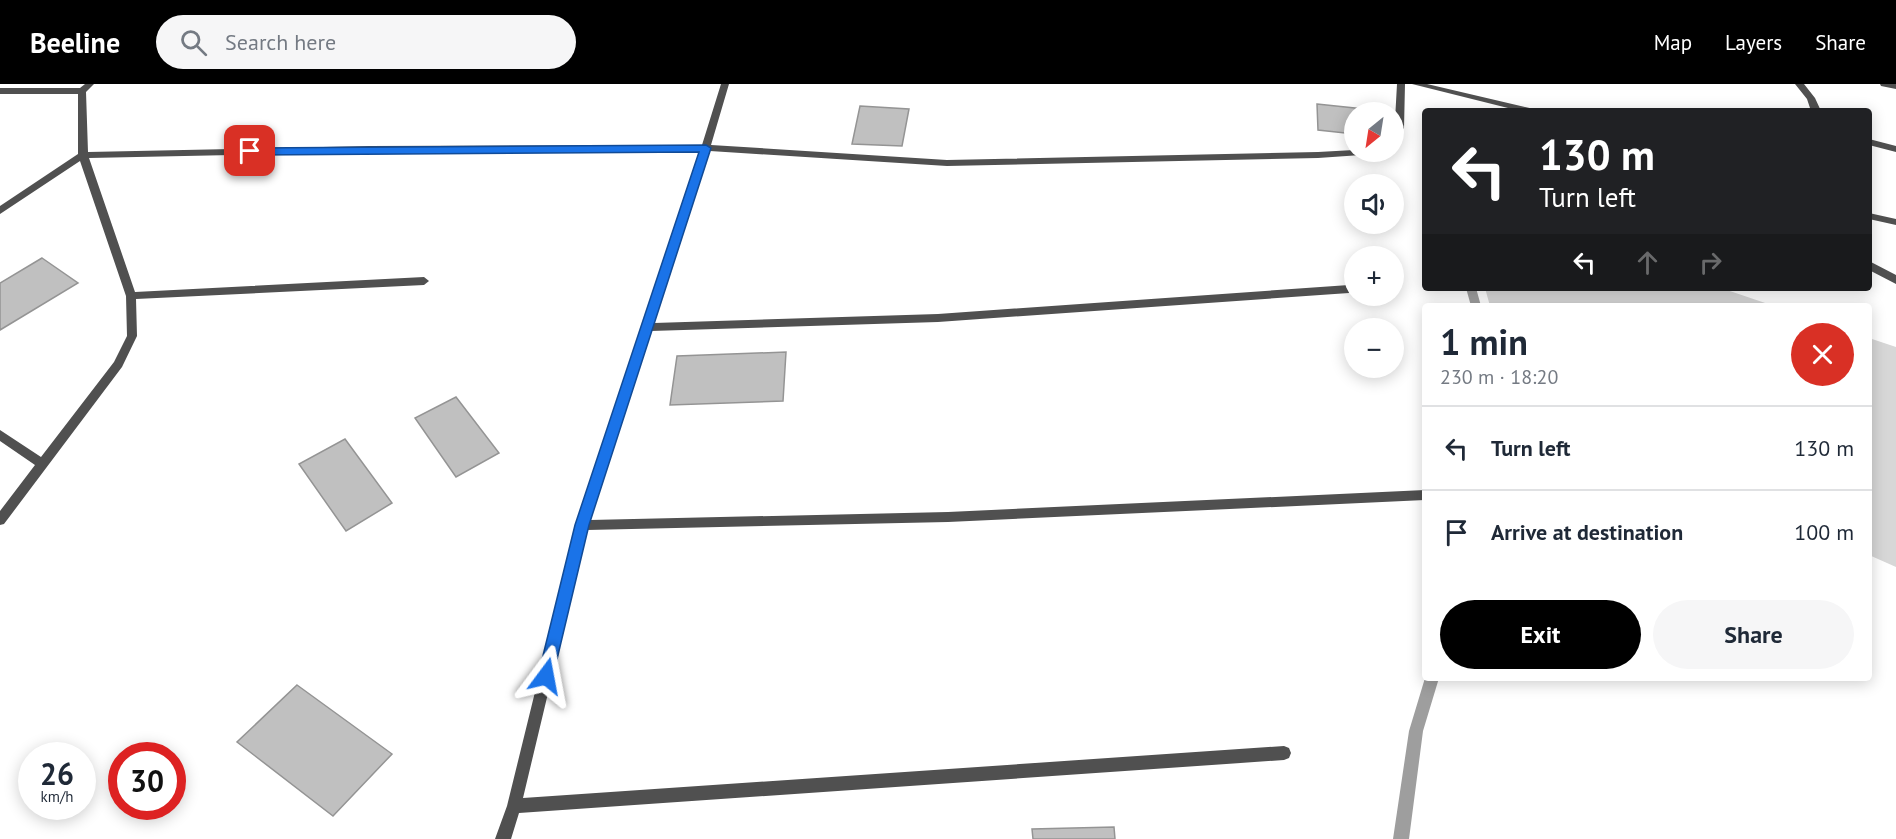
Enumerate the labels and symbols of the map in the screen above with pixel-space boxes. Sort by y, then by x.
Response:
north arrow [1344,102,1404,162]
pin [224,125,275,176]
position arrow [514,644,578,708]
speed limit sign: 30 [108,742,186,820]

